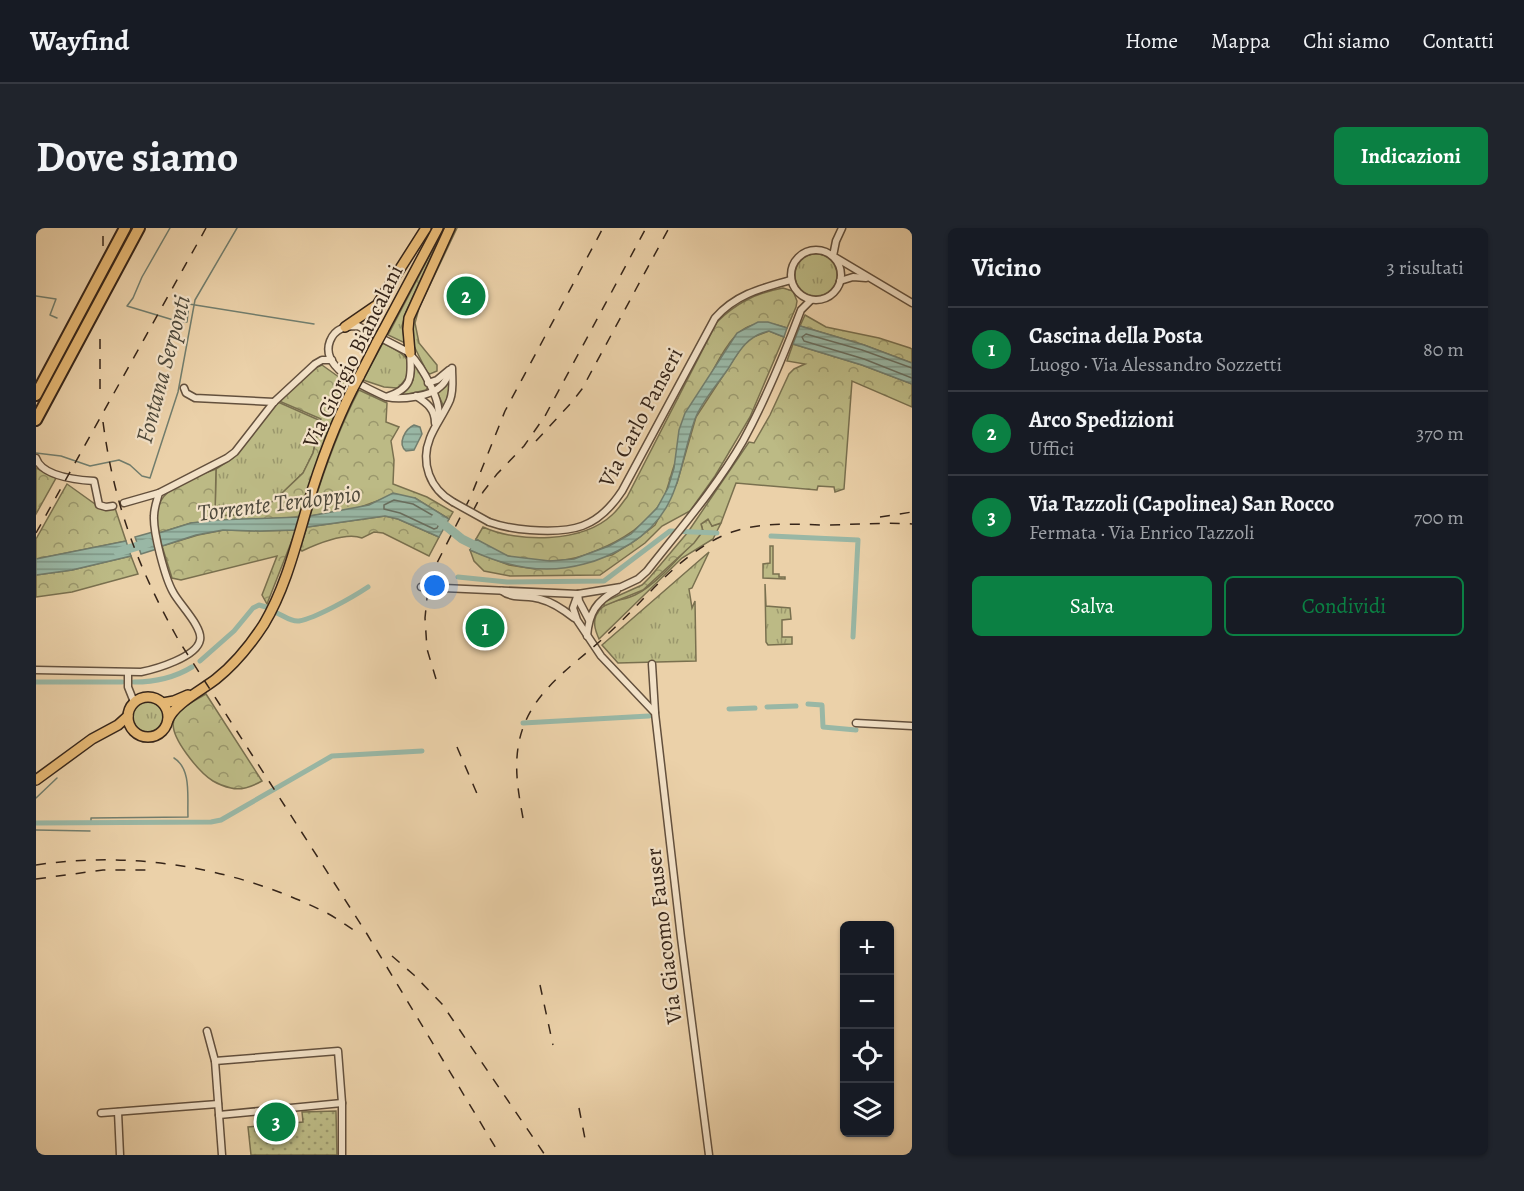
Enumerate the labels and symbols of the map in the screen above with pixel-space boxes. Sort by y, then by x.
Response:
street label: Via Giorgio Biancalani [295,260,410,454]
pin: 2 [446,274,486,318]
water label: Fontana Serponti [128,292,198,446]
street label: Via Carlo Panseri [591,343,690,493]
water label: Torrente Terdoppio [196,477,362,529]
your location [420,571,449,600]
pin: 1 [466,606,504,650]
street label: Via Giacomo Fauser [638,846,690,1027]
pin: 3 [256,1100,296,1144]

